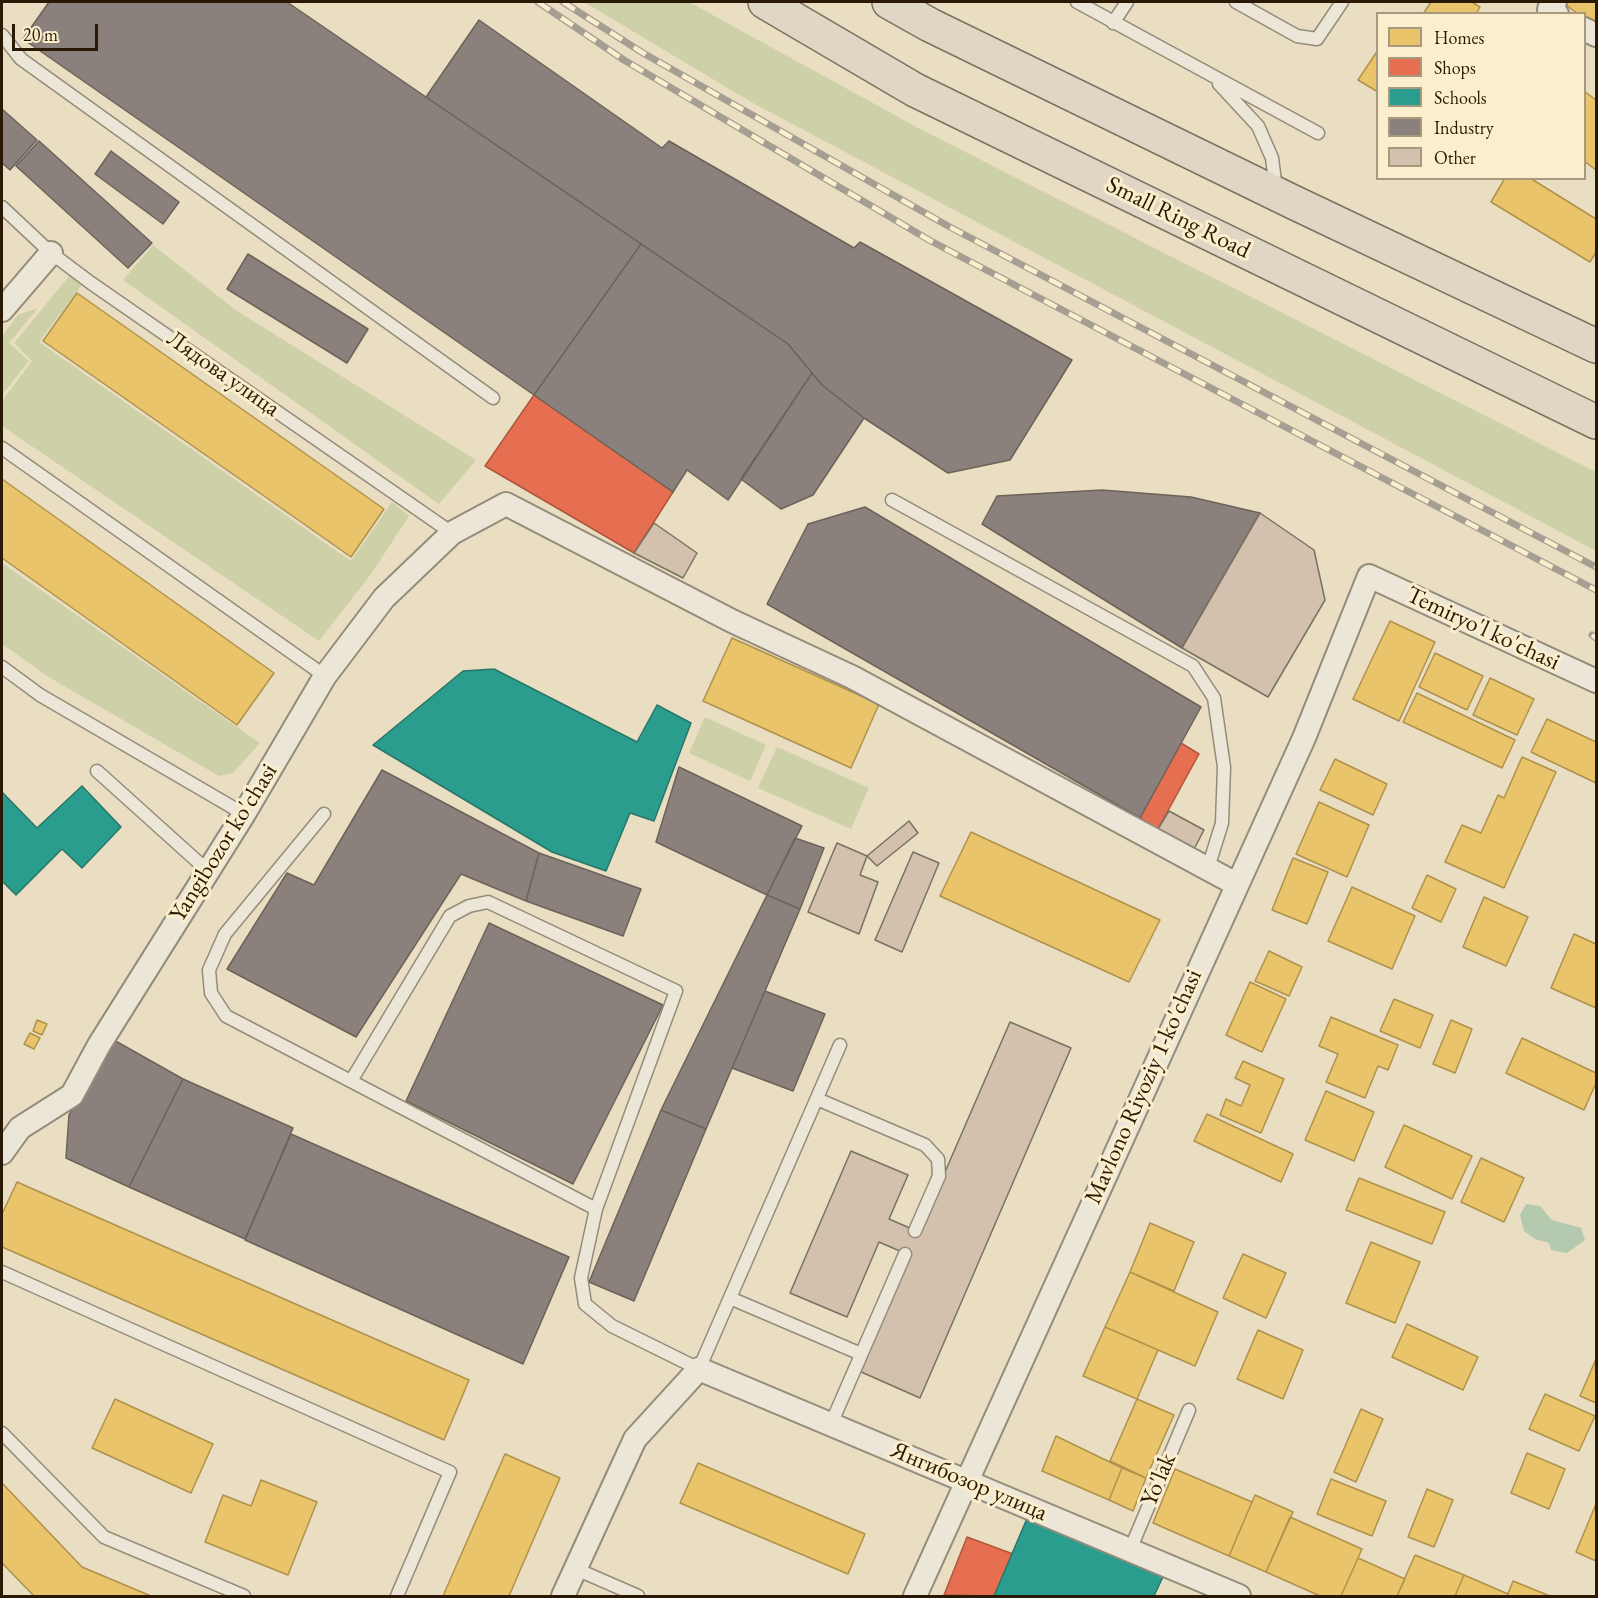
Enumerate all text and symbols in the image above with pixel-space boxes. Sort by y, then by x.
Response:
scale bar [15,12,100,50]
legend [1376,12,1586,180]
text: 20 m [23,23,58,46]
text: Homes [1434,26,1484,49]
text: Shops [1434,56,1476,79]
text: Schools [1434,86,1487,109]
text: Industry [1434,116,1494,139]
text: Other [1434,146,1476,169]
street label: Small Ring Road [1101,171,1255,265]
street label: Лядова улица [161,325,285,423]
street label: Temiryo'l ko'chasi [1402,581,1564,677]
street label: Yangibozor ko'chasi [164,759,284,927]
street label: Mavlono Riyoziy 1-ko'chasi [1079,965,1209,1209]
street label: Янгибозор улица [887,1436,1051,1528]
street label: Yo'lak [1135,1449,1183,1511]

